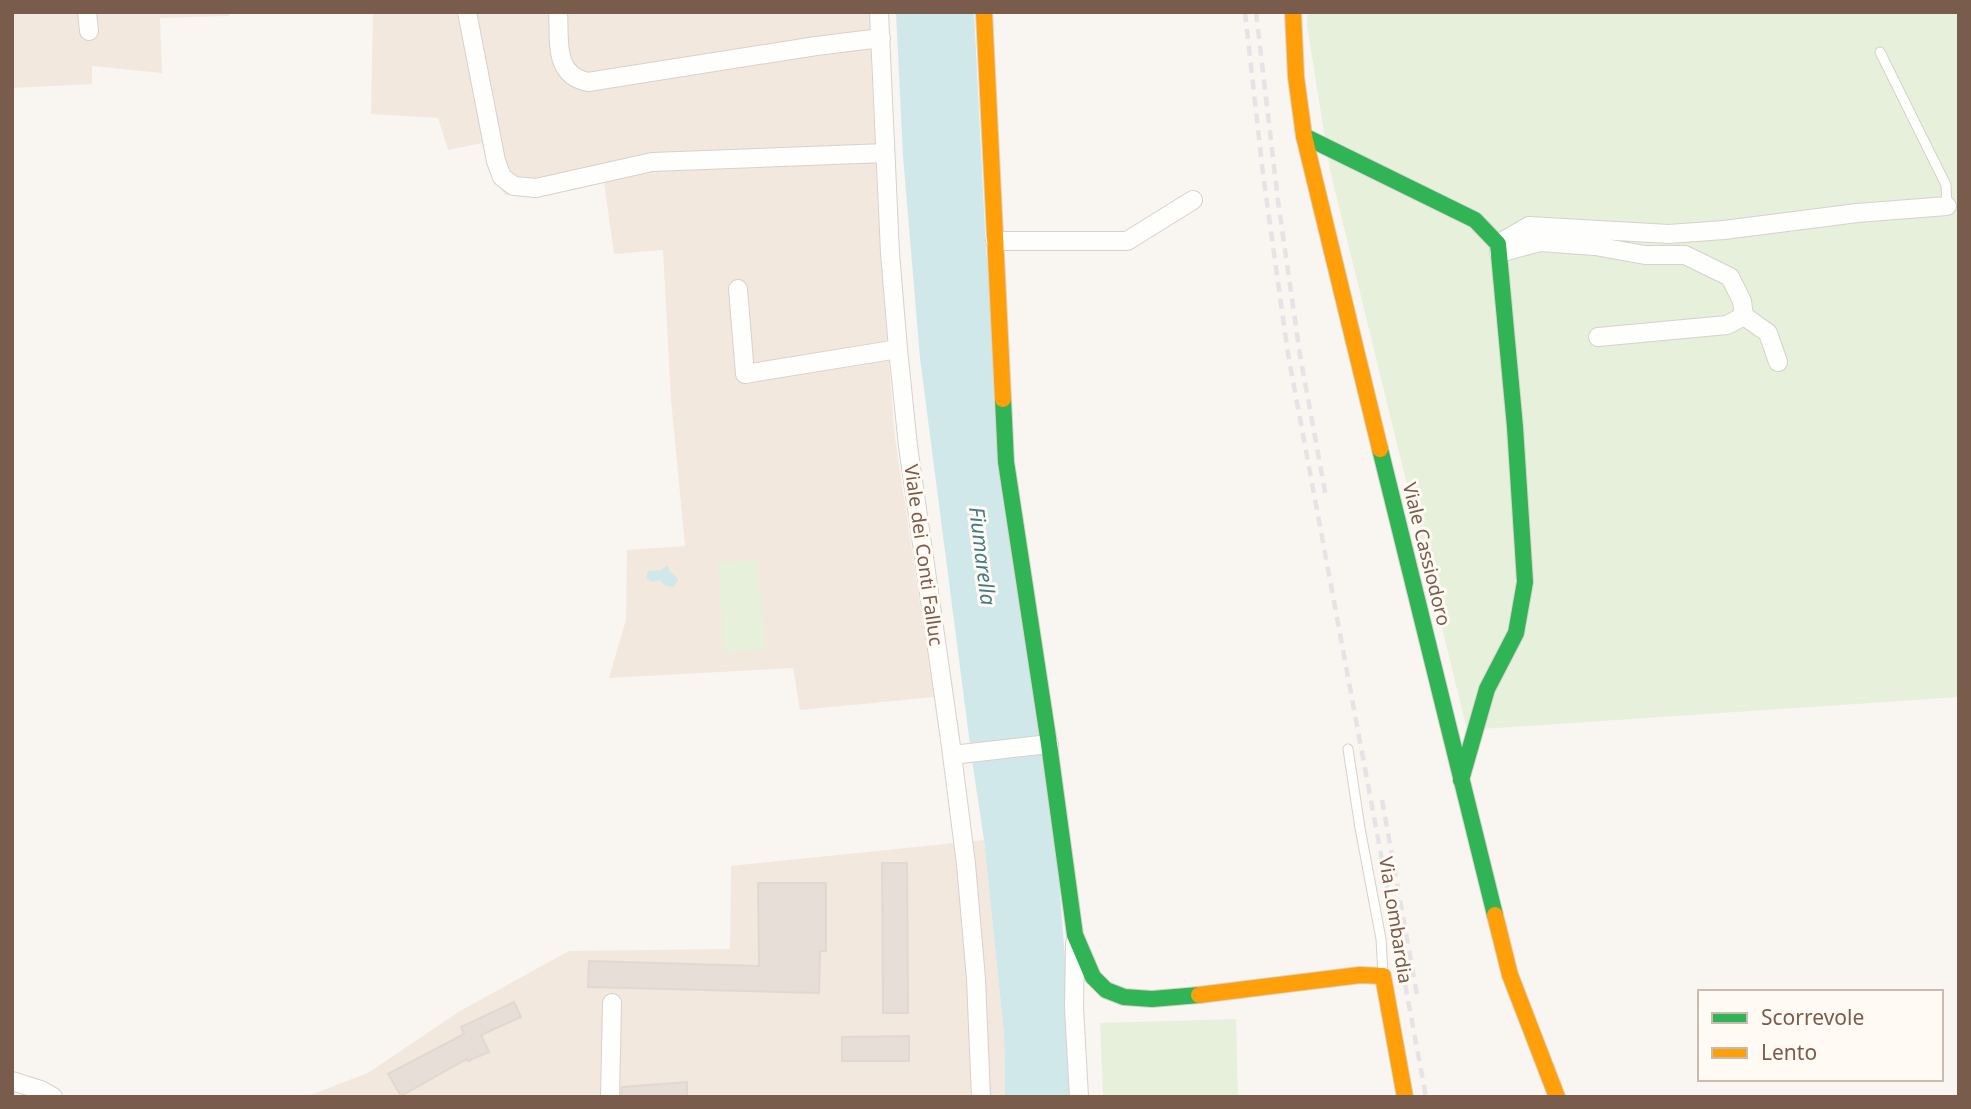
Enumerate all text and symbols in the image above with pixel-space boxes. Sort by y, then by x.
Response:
street label: Viale dei Conti Falluc [898,463,950,647]
street label: Viale Cassiodoro [1397,480,1457,628]
water label: Fiumarella [963,505,1003,607]
street label: Via Lombardia [1373,855,1419,985]
legend [1698,990,1943,1081]
text: Scorrevole [1761,1003,1864,1031]
text: Lento [1761,1038,1817,1066]

